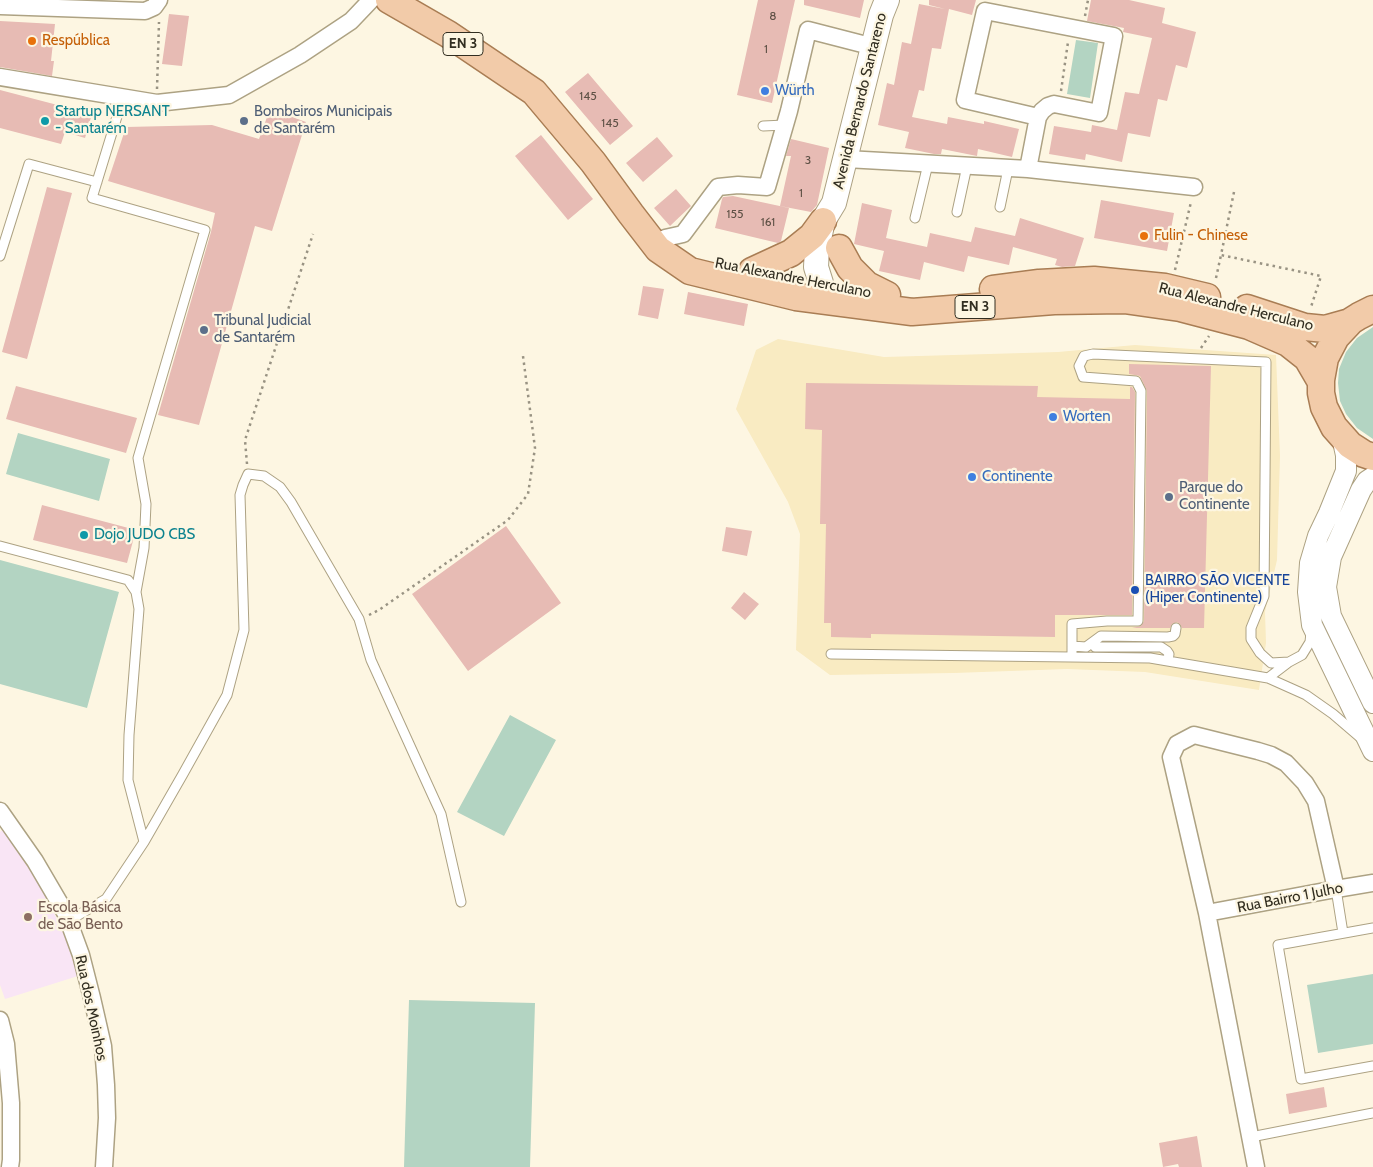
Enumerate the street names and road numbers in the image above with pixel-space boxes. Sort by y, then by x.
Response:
street label: Avenida Bernardo Santareno [829,11,891,191]
road number: EN 3 [443,33,483,56]
street label: Rua Alexandre Herculano [713,254,873,302]
street label: Rua Alexandre Herculano [1157,279,1315,335]
road number: EN 3 [955,296,995,318]
street label: Rua Bairro 1 Julho [1236,879,1344,917]
street label: Rua dos Moinhos [71,953,111,1063]

